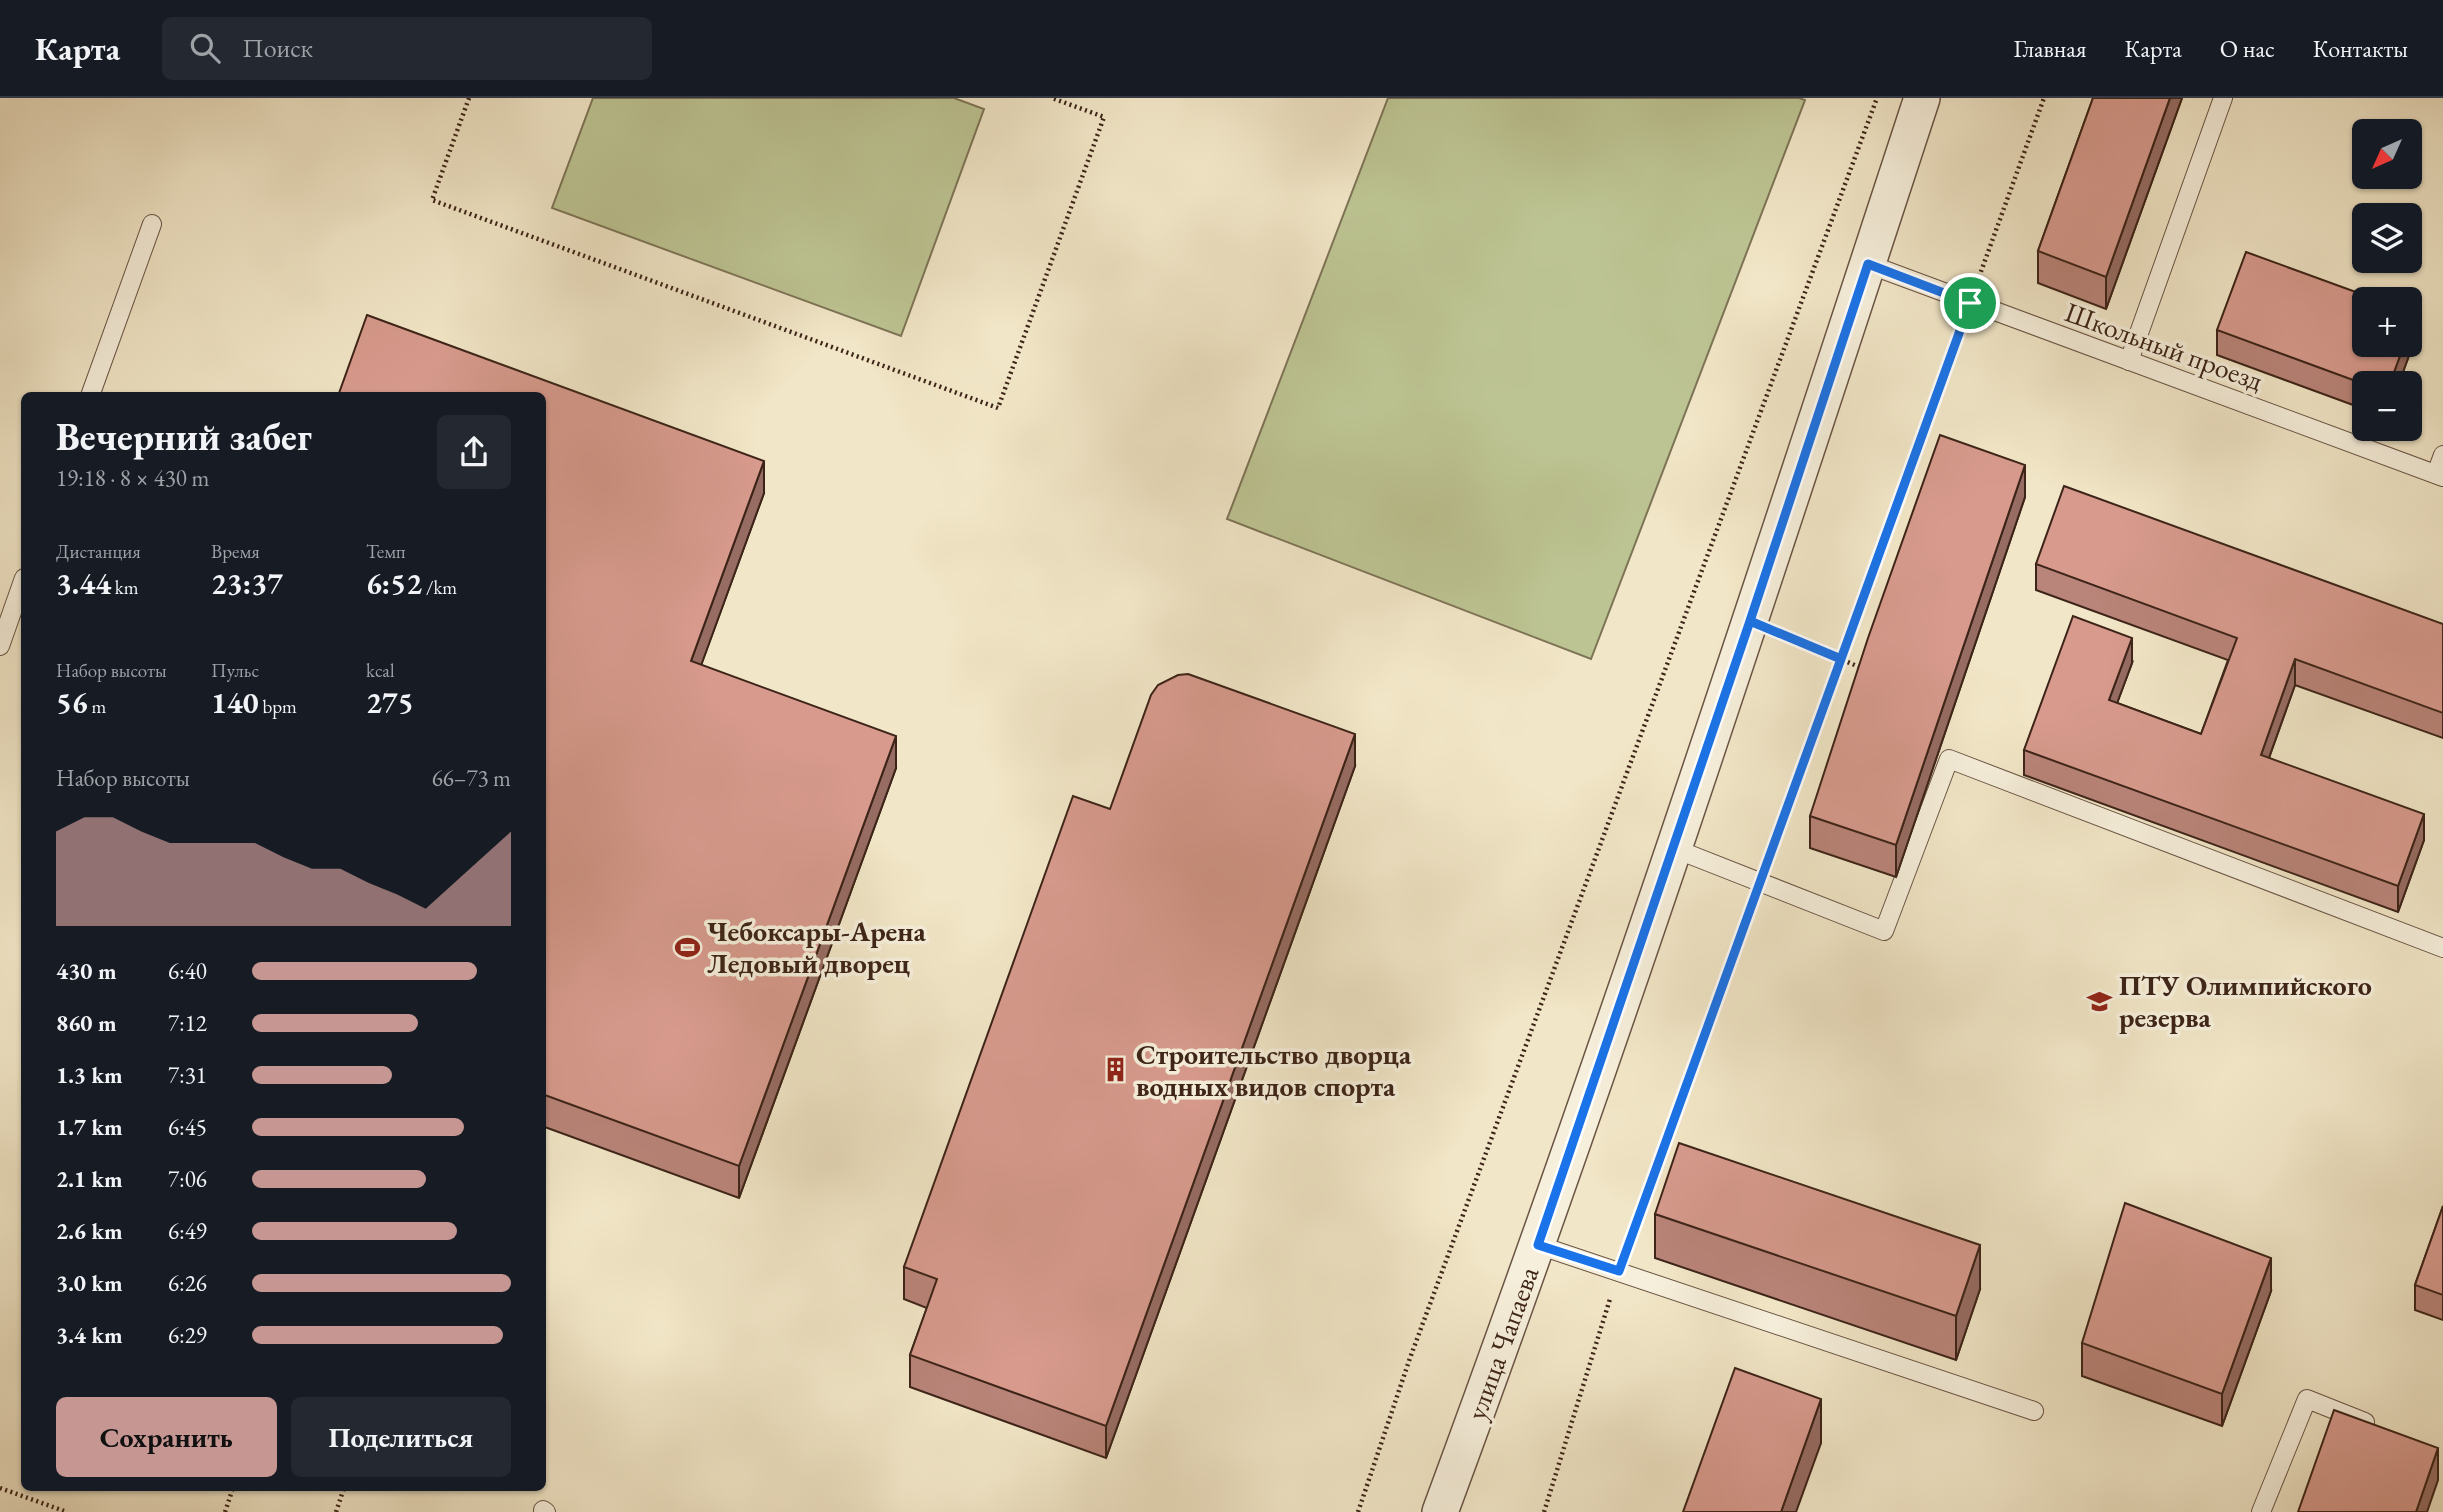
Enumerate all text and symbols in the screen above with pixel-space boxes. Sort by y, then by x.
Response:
search box [162,17,652,80]
text: Карта [35,27,120,70]
icon: search [186,29,224,67]
text: Поиск [242,31,313,65]
text: Главная [2013,33,2087,64]
text: Карта [2125,33,2182,64]
text: О нас [2220,33,2275,64]
text: Контакты [2313,33,2408,64]
north arrow [2352,119,2422,189]
map controls [2352,119,2422,441]
button: layers [2352,203,2422,273]
pin [1940,273,2000,333]
icon: arrive [1951,284,1989,322]
button: + [2352,287,2422,357]
street label: Школьный проезд [2060,294,2268,399]
button: − [2352,371,2422,441]
text: Вечерний забег [56,412,312,461]
button: share [437,415,511,489]
text: 19:18 · 8 × 430 m [56,463,209,493]
text: Дистанция [56,539,141,564]
text: Время [211,539,260,564]
text: Темп [366,539,406,564]
text: 3.44 [56,564,111,603]
text: 23:37 [211,564,283,603]
text: 6:52 [366,564,422,603]
text: km [111,575,139,600]
text: /km [422,575,457,600]
text: Набор высоты [56,658,167,683]
text: Пульс [211,658,259,683]
text: kcal [366,658,395,683]
text: 56 [56,683,88,722]
text: 140 [211,683,259,722]
text: 275 [366,683,414,722]
text: m [88,694,106,719]
text: bpm [259,694,297,719]
text: Набор высоты [56,763,190,793]
text: 66–73 m [432,763,511,793]
place label: Чебоксары-Арена Ледовый дворец [707,913,926,981]
sports icon: Чебоксары-Арена Ледовый дворец [673,933,701,961]
text: 430 m [56,956,117,986]
text: 6:40 [168,956,207,986]
place label: ПТУ Олимпийского резерва [2119,967,2372,1035]
school or university icon: ПТУ Олимпийского резерва [2085,987,2113,1015]
text: 860 m [56,1008,117,1038]
text: 7:12 [168,1008,207,1038]
place label: Строительство дворца водных видов спорта [1136,1036,1412,1104]
building icon: Строительство дворца водных видов спорта [1102,1056,1130,1084]
text: 1.3 km [56,1060,123,1090]
text: 7:31 [168,1060,207,1090]
text: 1.7 km [56,1112,123,1142]
text: 6:45 [168,1112,207,1142]
text: 2.1 km [56,1164,123,1194]
text: 7:06 [168,1164,207,1194]
text: 2.6 km [56,1216,123,1246]
text: 6:49 [168,1216,207,1246]
street label: улица Чапаева [1458,1261,1547,1425]
text: 3.0 km [56,1268,123,1298]
text: 6:26 [168,1268,207,1298]
text: 3.4 km [56,1320,123,1350]
text: 6:29 [168,1320,207,1350]
button: Сохранить [56,1397,277,1477]
button: Поделиться [291,1397,511,1477]

